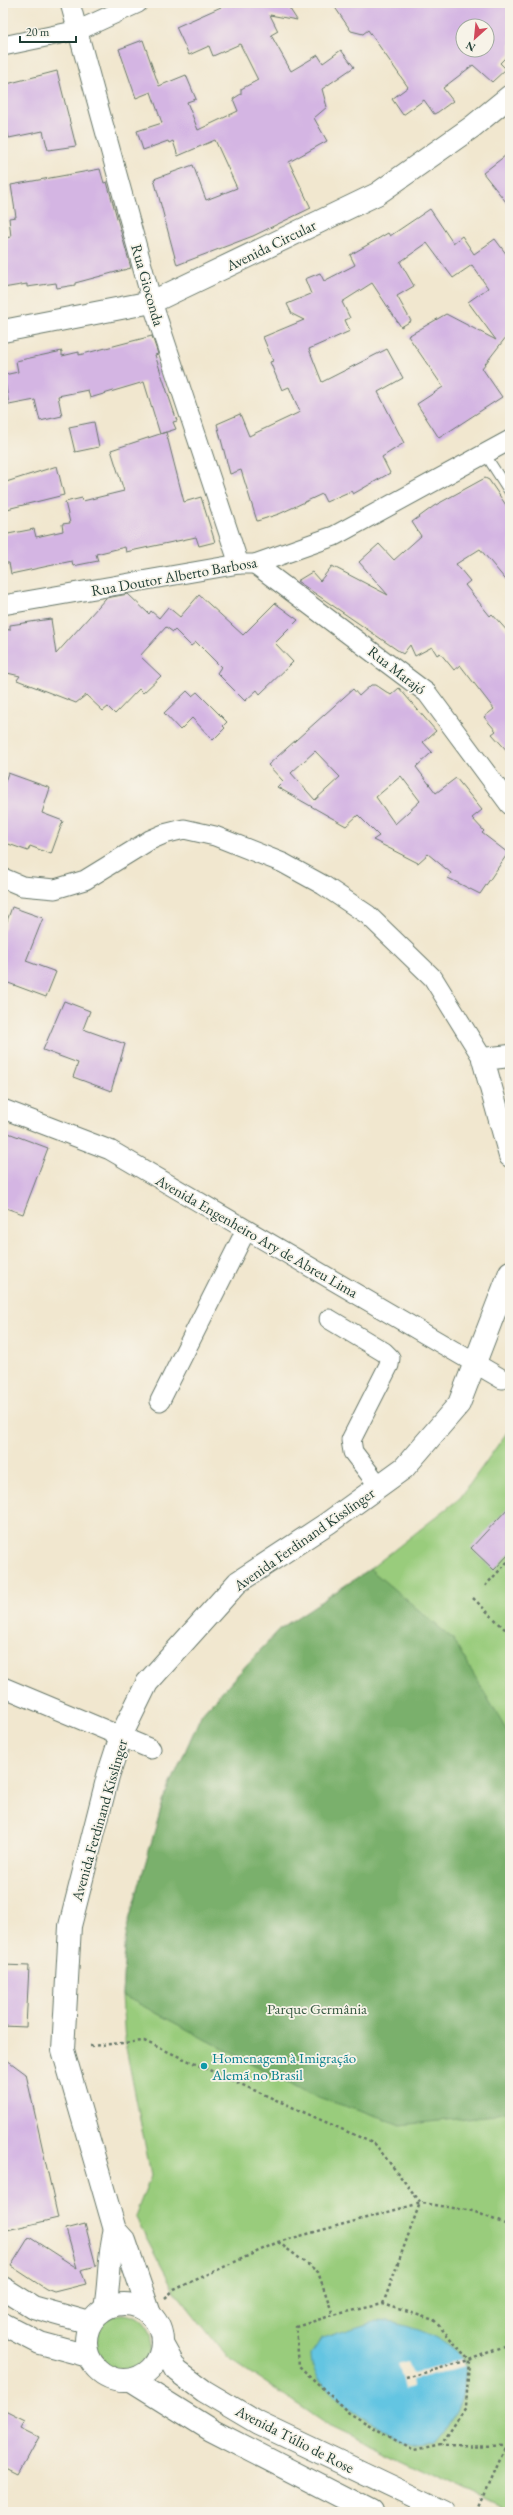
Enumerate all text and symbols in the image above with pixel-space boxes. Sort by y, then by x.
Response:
scale bar [20,18,76,44]
north arrow [455,18,495,58]
text: 20 m [26,24,50,40]
text: N [463,39,478,55]
street label: Avenida Circular [222,215,319,275]
street label: Rua Gioconda [127,242,169,328]
street label: Rua Doutor Alberto Barbosa [90,552,258,600]
street label: Rua Marajó [364,641,430,699]
street label: Avenida Engenheiro Ary de Abreu Lima [152,1170,361,1302]
street label: Avenida Ferdinand Kisslinger [229,1483,378,1595]
street label: Avenida Ferdinand Kisslinger [67,1737,131,1904]
park label: Parque Germânia [267,1999,367,2018]
place label: Homenagem à Imigração Alemã no Brasil [211,2048,356,2084]
marker: Homenagem à Imigração Alemã no Brasil [199,2061,209,2071]
street label: Avenida Túlio de Rose [232,2400,358,2477]

